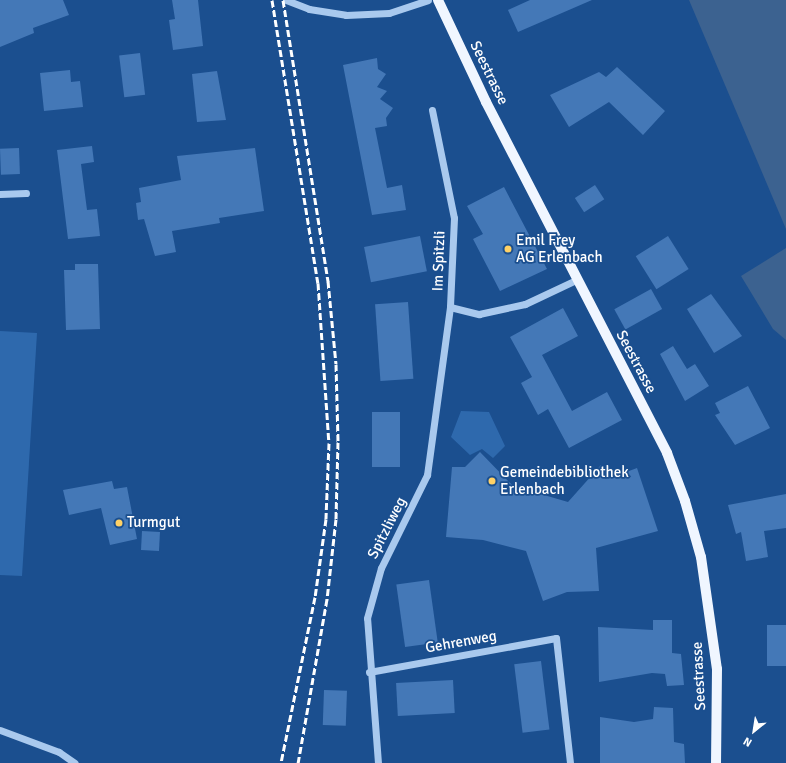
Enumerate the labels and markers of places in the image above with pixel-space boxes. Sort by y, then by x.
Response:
place label: Emil Frey AG Erlenbach [516,231,603,266]
marker: Emil Frey AG Erlenbach [503,244,513,254]
place label: Gemeindebibliothek Erlenbach [500,463,629,498]
marker: Gemeindebibliothek Erlenbach [487,476,497,486]
place label: Turmgut [127,514,180,532]
marker: Turmgut [114,518,124,528]

